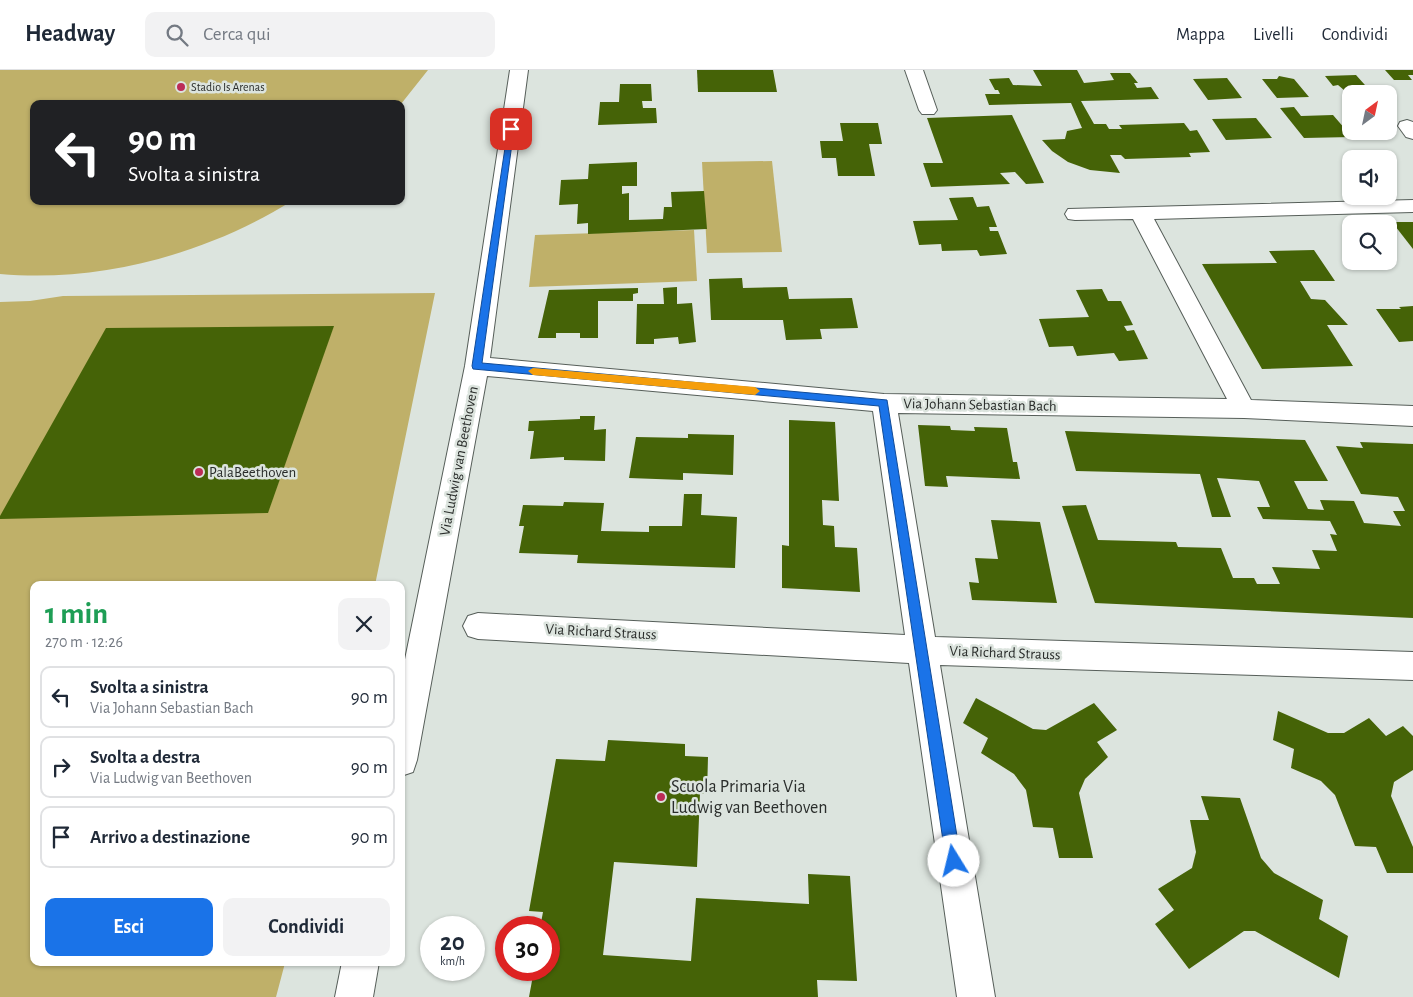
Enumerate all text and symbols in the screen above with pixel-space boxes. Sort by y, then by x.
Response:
search box [145,12,495,57]
icon: search [163,21,191,49]
text: Headway [25,22,115,46]
text: Cerca qui [203,25,271,44]
text: Mappa [1176,26,1225,44]
text: Livelli [1253,26,1294,44]
text: Condividi [1322,26,1388,44]
marker: Stadio Is Arenas [175,81,187,93]
place label: Stadio Is Arenas [191,81,265,93]
north arrow [1342,85,1398,140]
map controls [1342,85,1397,270]
pin [490,108,532,150]
icon: arrive [497,115,525,143]
icon: left [45,120,110,185]
text: 90 m [128,122,197,157]
button: sound [1342,150,1397,205]
text: Svolta a sinistra [128,163,260,185]
button: search [1342,215,1397,270]
street label: Via Ludwig van Beethoven [437,385,481,537]
street label: Via Johann Sebastian Bach [903,396,1057,414]
place label: PalaBeethoven [209,465,296,480]
marker: PalaBeethoven [193,466,205,478]
button: close [338,598,390,650]
text: 1 min [45,599,108,629]
street label: Via Richard Strauss [545,622,657,642]
text: 270 m · 12:26 [45,634,123,650]
street label: Via Richard Strauss [949,644,1061,662]
text: Svolta a sinistra [90,678,209,697]
icon: left [47,683,75,711]
text: 90 m [351,688,388,707]
text: Via Johann Sebastian Bach [90,700,254,716]
text: Svolta a destra [90,748,200,767]
icon: right [47,753,75,781]
text: 90 m [351,758,388,777]
text: Via Ludwig van Beethoven [90,770,252,786]
place label: Scuola Primaria Via Ludwig van Beethoven [671,778,828,817]
marker: Scuola Primaria Via Ludwig van Beethoven [655,791,667,803]
icon: arrive [47,823,75,851]
text: Arrivo a destinazione [90,828,250,847]
text: 90 m [351,828,388,847]
position arrow [927,834,979,886]
button: Esci [45,898,213,956]
button: Condividi [223,898,390,956]
speed limit sign: 30 [495,916,560,981]
text: 20 [440,930,465,955]
text: km/h [440,955,465,967]

